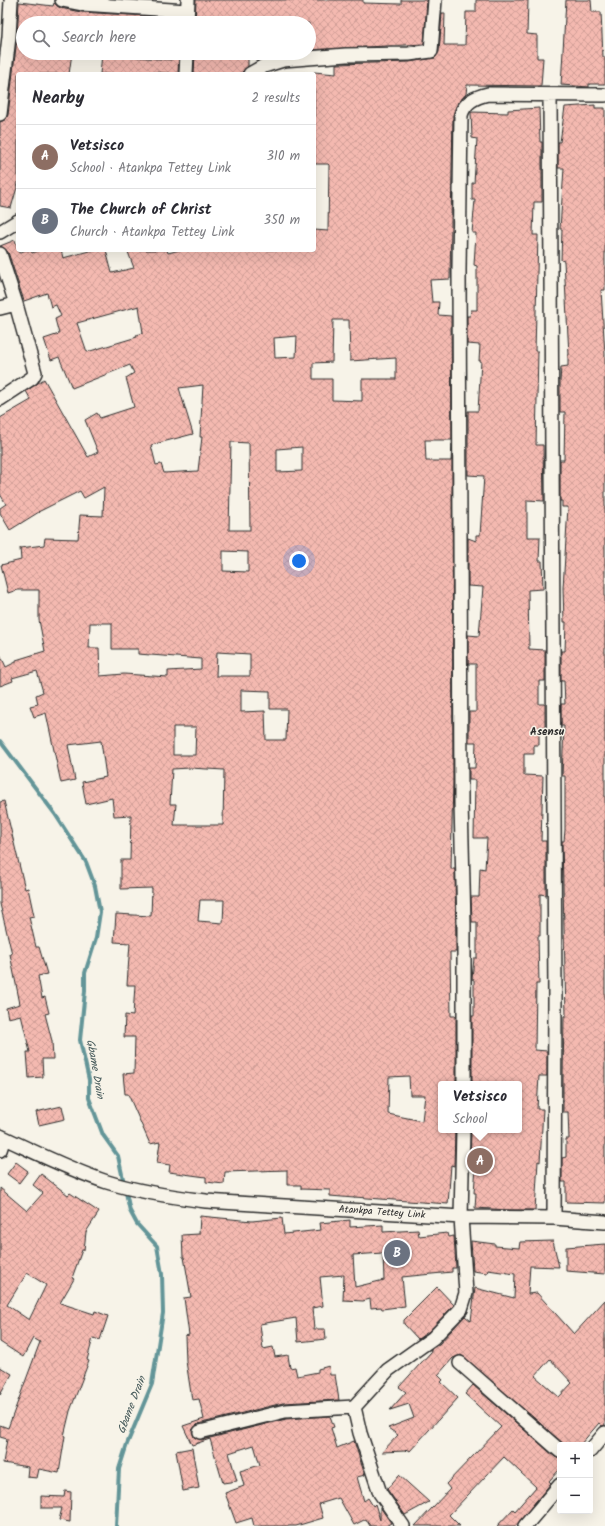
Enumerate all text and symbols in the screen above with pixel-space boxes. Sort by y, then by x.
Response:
search box [16,16,316,60]
text: Search here [62,26,136,50]
icon: search [30,27,52,49]
text: Nearby [32,85,84,112]
text: 2 results [252,88,300,109]
text: Vetsisco [70,134,124,158]
text: A [41,146,49,167]
text: 310 m [266,146,300,167]
text: School · Atankpa Tettey Link [70,158,231,179]
text: The Church of Christ [70,198,212,222]
text: B [41,210,49,231]
text: 350 m [264,210,300,231]
text: Church · Atankpa Tettey Link [70,222,234,243]
your location [289,551,309,571]
district label: Asensu [530,723,565,741]
water label: Gbame Drain [81,1038,109,1101]
popup [438,1081,522,1133]
text: Vetsisco [453,1085,507,1109]
text: School [453,1109,488,1130]
pin: A [467,1146,493,1176]
street label: Atankpa Tettey Link [338,1201,426,1223]
pin: B [384,1238,410,1268]
water label: Gbame Drain [113,1373,152,1436]
map controls [557,1442,593,1514]
button: + [557,1442,593,1478]
button: − [557,1478,593,1514]

